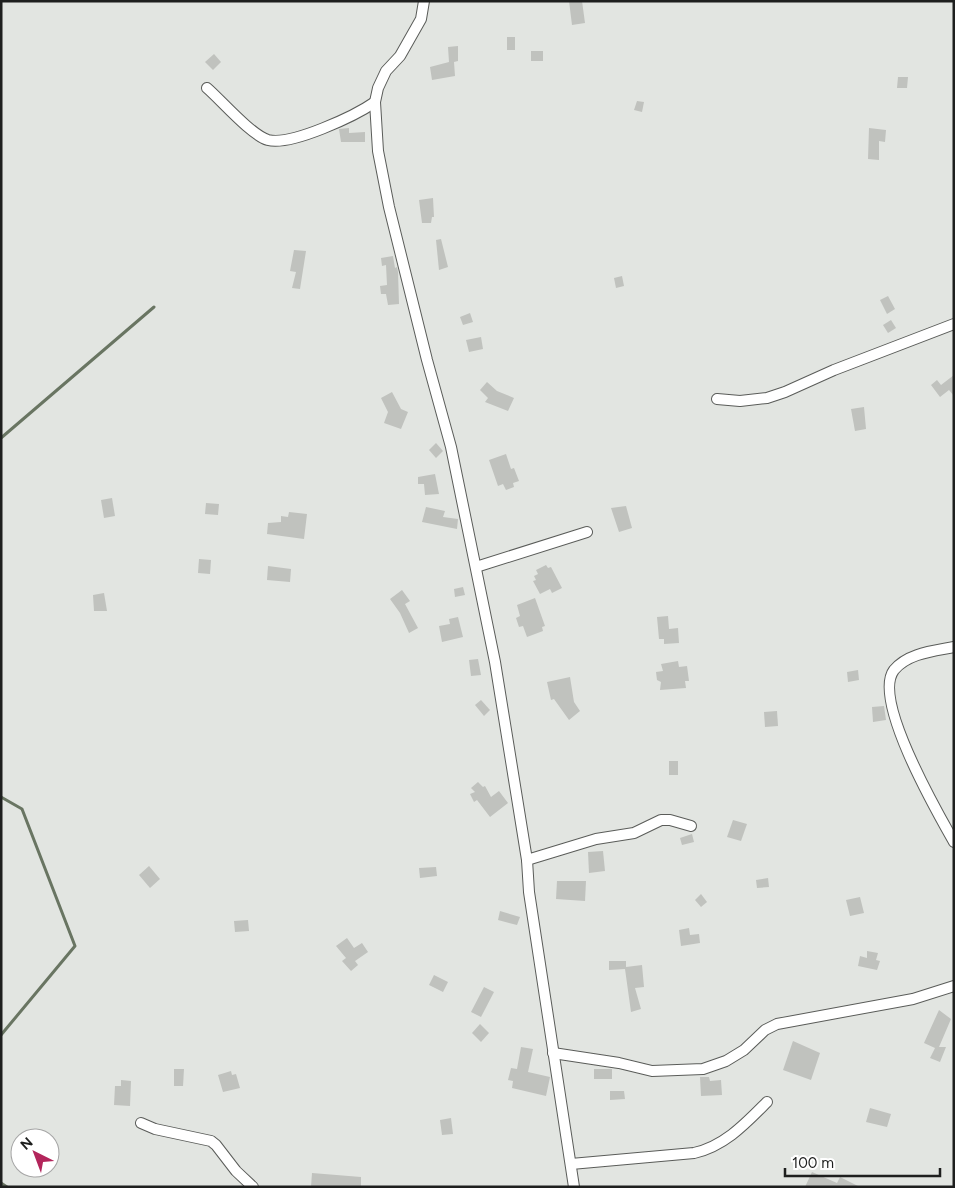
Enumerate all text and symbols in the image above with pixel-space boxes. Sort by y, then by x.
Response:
north arrow [10,1128,60,1178]
text: N [17,1134,36,1154]
scale bar [785,1146,940,1178]
text: 100 m [792,1154,834,1172]

